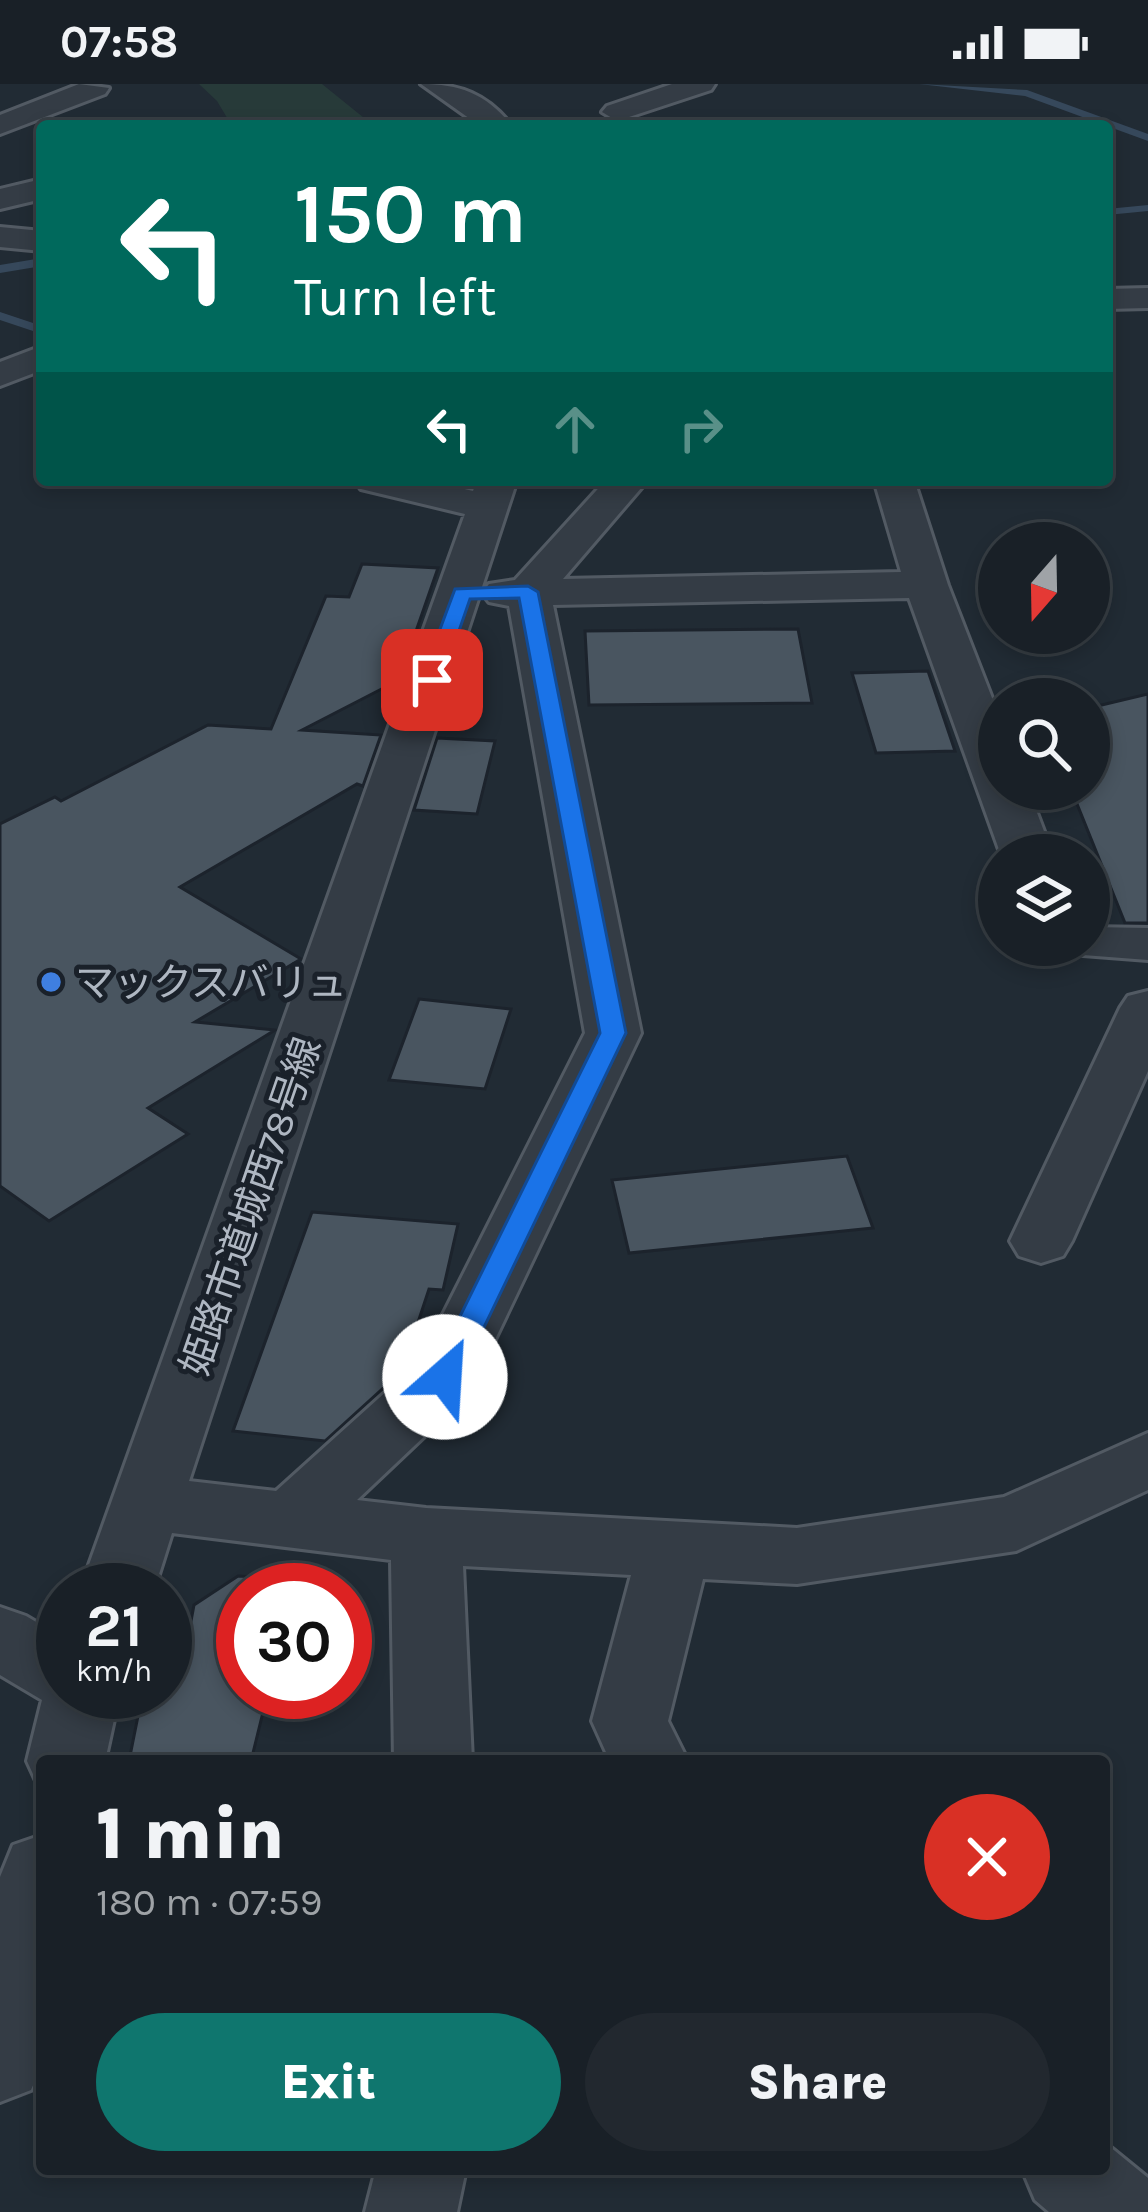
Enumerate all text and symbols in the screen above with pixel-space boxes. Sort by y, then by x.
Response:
text: 07:58 [60,16,178,68]
text: 150 m [294,165,527,263]
icon: left [96,168,252,324]
text: Turn left [294,265,497,329]
icon: left [416,396,482,462]
icon: ahead [542,396,608,462]
icon: right [668,396,734,462]
north arrow [978,522,1110,654]
map controls [978,522,1110,966]
pin [381,629,483,731]
icon: arrive [399,647,465,713]
button: search [978,678,1110,810]
button: layers [978,834,1110,966]
place label: マックスバリュ [75,960,347,1006]
marker: マックスバリュ [38,969,64,995]
street label: 姫路市道城西78号線 [172,1031,330,1381]
position arrow [382,1314,508,1440]
speed limit sign: 30 [216,1563,372,1719]
text: 21 [85,1591,143,1661]
text: km/h [76,1653,152,1689]
text: 1 min [96,1792,285,1876]
button: close [924,1794,1050,1920]
text: 180 m · 07:59 [96,1879,322,1925]
button: Exit [96,2013,561,2151]
button: Share [585,2013,1050,2151]

